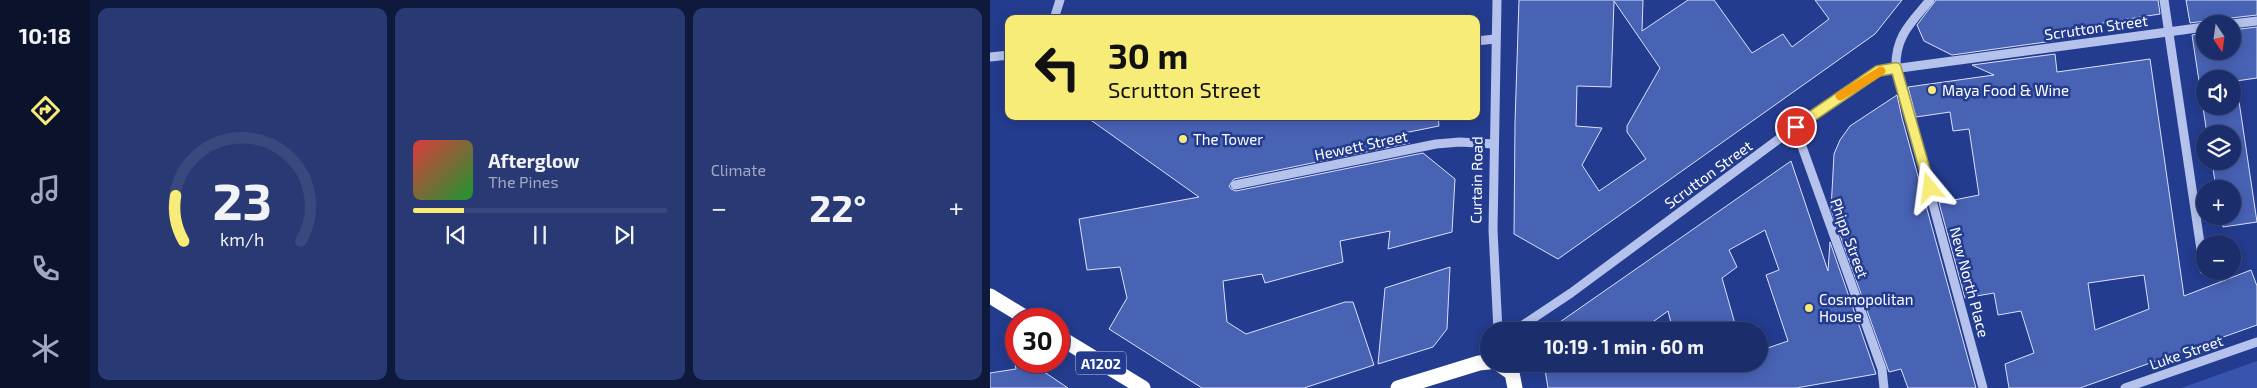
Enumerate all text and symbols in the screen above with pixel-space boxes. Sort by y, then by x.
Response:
street label: Scrutton Street [2043,11,2149,43]
north arrow [2196,15,2241,60]
map controls [2196,15,2241,280]
text: 10:18 [19,22,71,48]
text: 30 m [1108,34,1188,76]
icon: left [1025,35,1090,100]
button: sound [2196,70,2241,115]
text: Scrutton Street [1108,76,1261,102]
place label: Maya Food & Wine [1942,81,2069,99]
marker: Maya Food & Wine [1926,84,1938,96]
icon: directions [28,93,63,128]
pin [1775,106,1817,148]
icon: arrive [1782,113,1810,141]
button: layers [2196,125,2241,170]
street label: Hewett Street [1313,126,1410,164]
place label: The Tower [1193,130,1263,148]
marker: The Tower [1177,133,1189,145]
street label: Curtain Road [1466,136,1486,224]
street label: Scrutton Street [1661,136,1756,212]
text: Afterglow [488,149,579,172]
text: Climate [711,160,766,179]
position arrow [1903,161,1955,213]
text: 23 [213,168,273,230]
icon: music [28,172,63,207]
text: The Pines [488,172,559,191]
button: + [2196,180,2241,225]
text: 22° [809,184,866,230]
text: − [711,190,727,224]
text: + [949,190,964,224]
street label: Phipp Street [1827,196,1873,281]
icon: previous [442,221,470,249]
icon: pause [526,221,554,249]
icon: next [610,221,638,249]
street label: New North Place [1947,225,1993,339]
text: km/h [220,228,265,250]
button: − [2196,235,2241,280]
icon: phone [28,251,63,286]
place label: Cosmopolitan House [1819,290,1913,325]
marker: Cosmopolitan House [1803,302,1815,314]
speed limit sign: 30 [1005,308,1070,373]
icon: climate [28,331,63,366]
street label: Luke Street [2147,331,2225,373]
text: 10:19 · 1 min · 60 m [1544,335,1704,358]
road number: A1202 [1076,352,1126,374]

